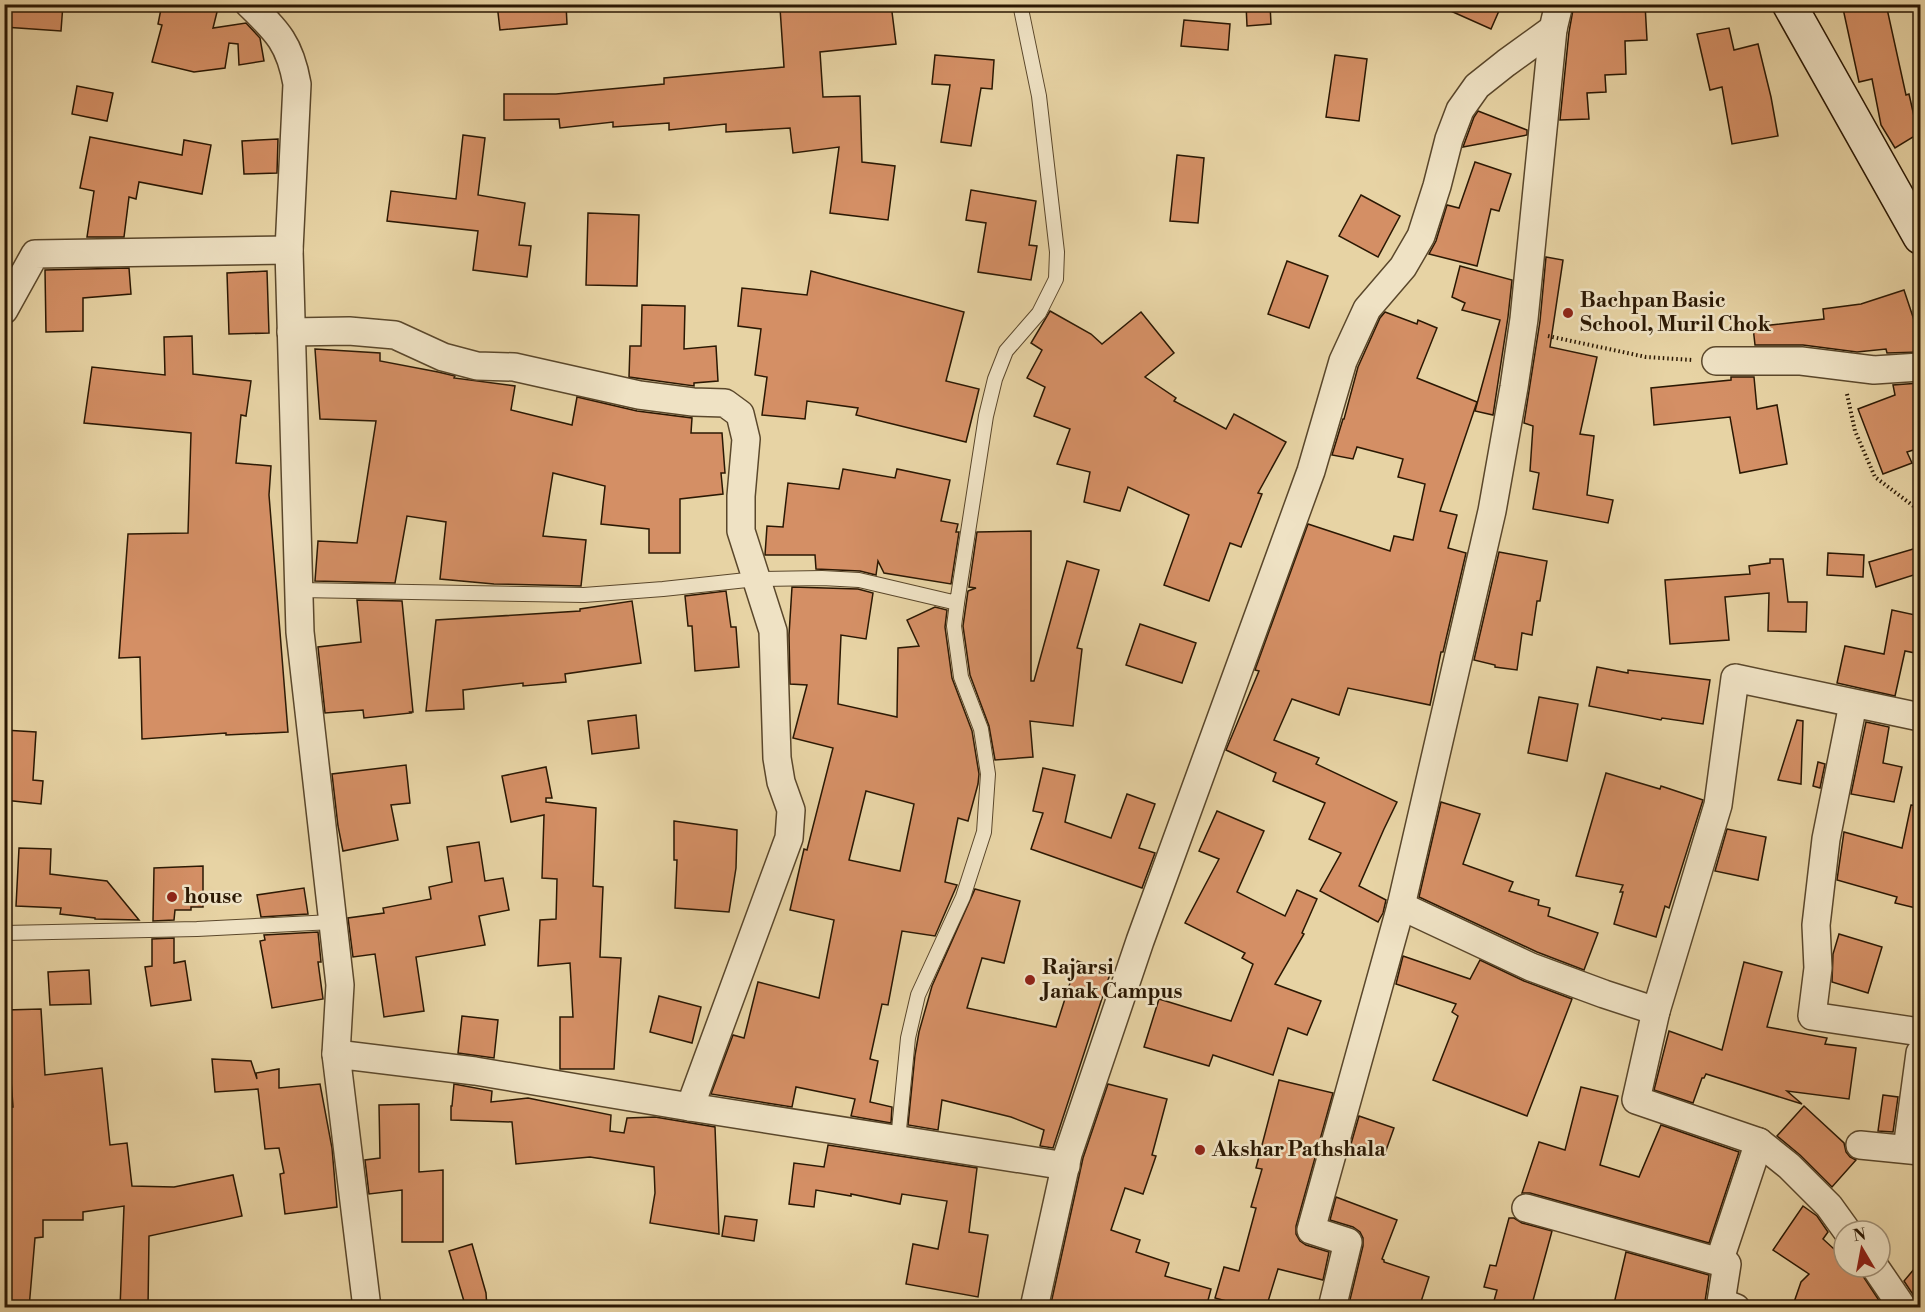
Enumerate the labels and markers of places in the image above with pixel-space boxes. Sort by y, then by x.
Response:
place label: Bachpan Basic School, Muril Chok [1580,288,1772,338]
marker: Bachpan Basic School, Muril Chok [1561,306,1575,320]
place label: house [184,884,243,910]
marker: house [165,890,179,904]
place label: Rajarsi Janak Campus [1039,955,1182,1005]
marker: Rajarsi Janak Campus [1023,973,1037,987]
place label: Akshar Pathshala [1211,1137,1386,1163]
marker: Akshar Pathshala [1193,1143,1207,1157]

